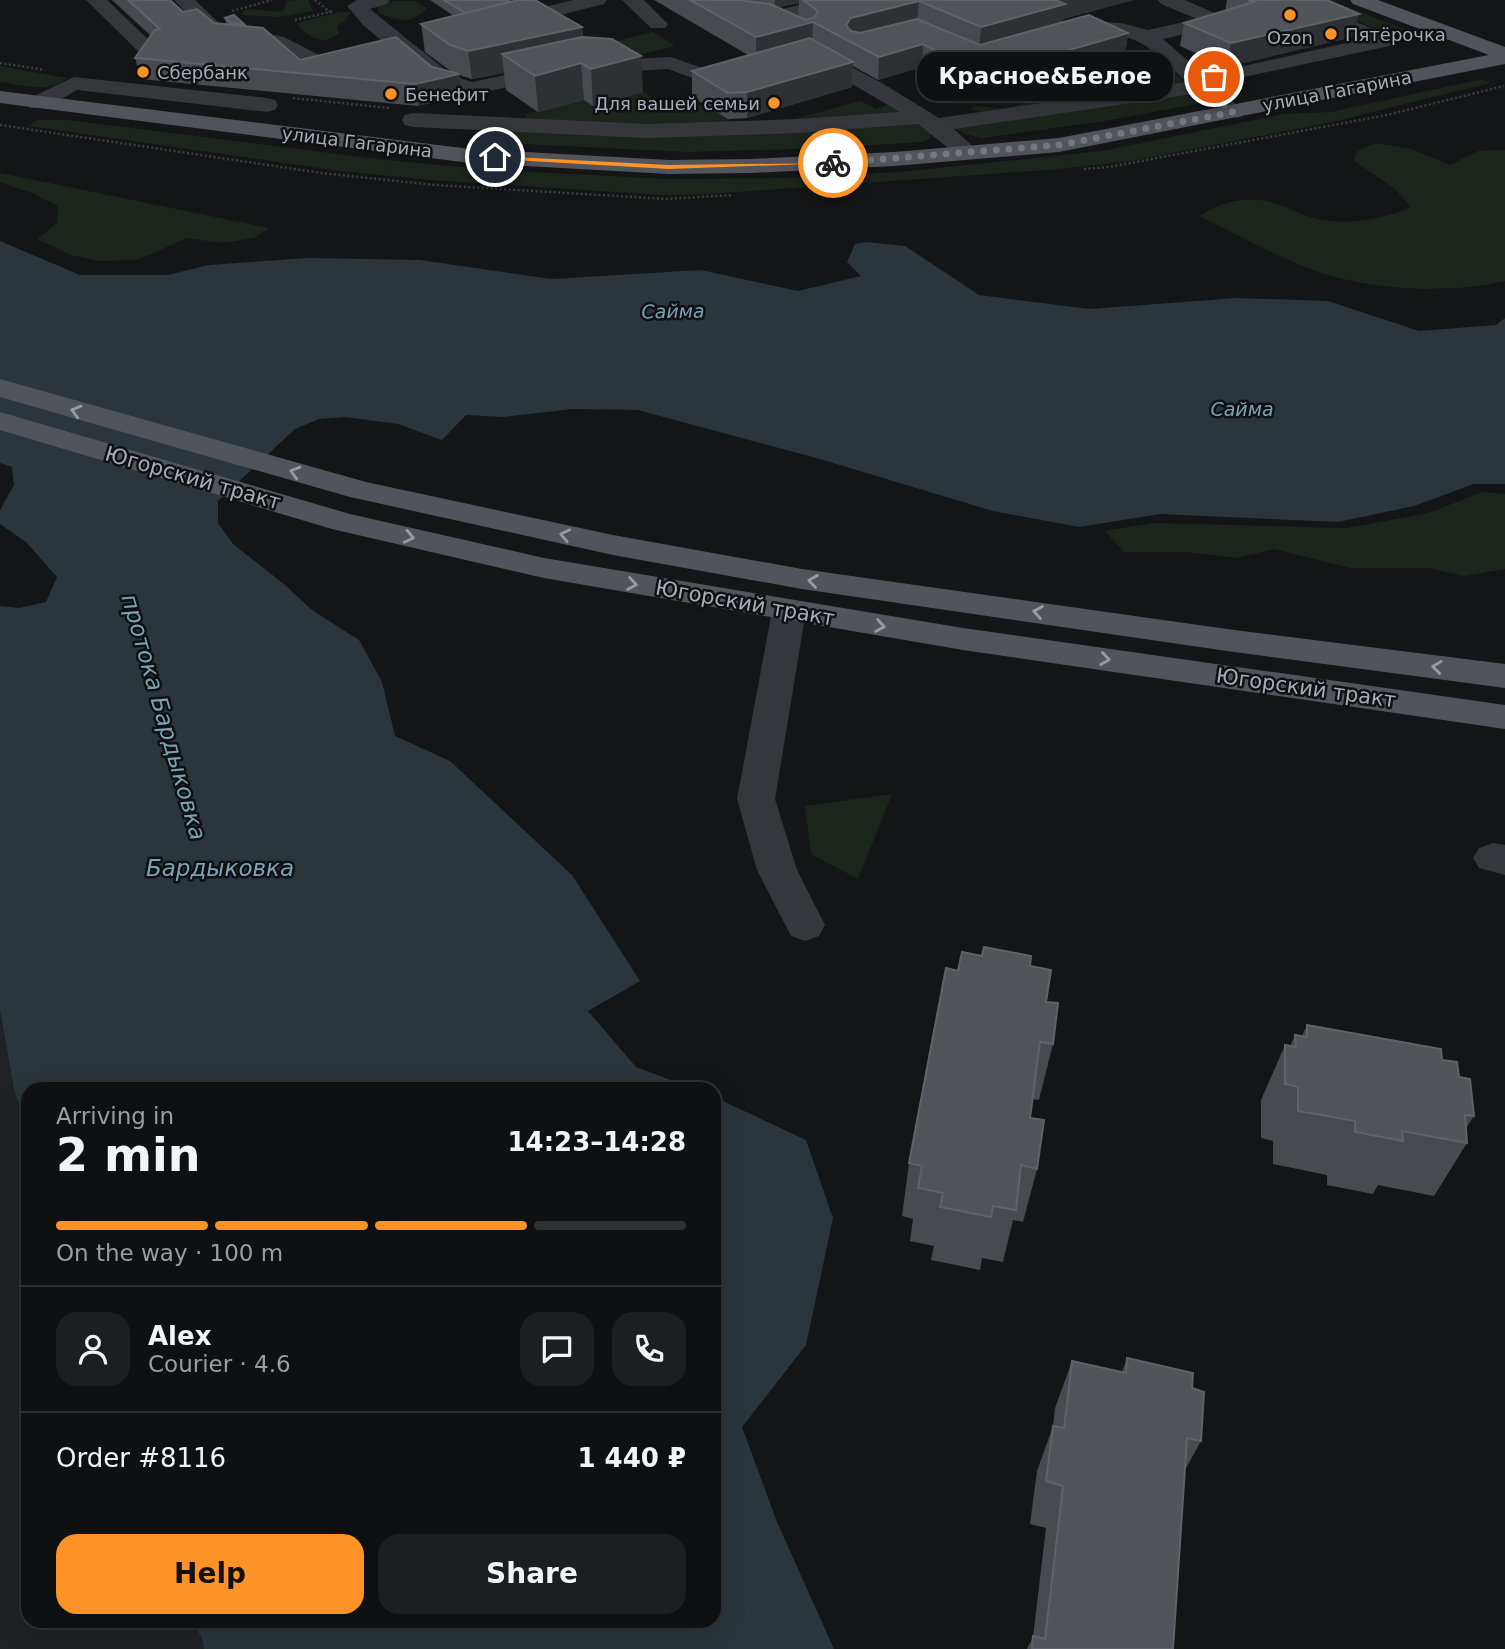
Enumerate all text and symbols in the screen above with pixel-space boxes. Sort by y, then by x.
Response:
marker: Ozon [1282,7,1298,23]
place label: Пятёрочка [1345,24,1446,45]
marker: Пятёрочка [1323,26,1339,42]
place label: Ozon [1267,27,1313,48]
pin [1184,47,1244,107]
callout: Красное&Белое [916,52,1172,102]
icon: bag [1195,58,1233,96]
place label: Сбербанк [157,62,248,83]
text: Красное&Белое [938,63,1152,89]
marker: Сбербанк [135,64,151,80]
street label: улица Гагарина [1261,66,1413,116]
place label: Бенефит [405,84,489,105]
marker: Бенефит [383,86,399,102]
place label: Для вашей семьи [594,93,760,114]
marker: Для вашей семьи [766,95,782,111]
street label: улица Гагарина [281,122,433,162]
pin [465,127,525,187]
courier [798,128,868,198]
icon: home [476,138,514,176]
icon: bike [814,144,852,182]
water label: Сайма [641,299,705,323]
water label: Сайма [1210,398,1274,420]
one-way arrow [70,404,82,419]
street label: Югорский тракт [102,441,284,515]
one-way arrow [290,466,302,480]
one-way arrow [559,528,571,543]
one-way arrow [403,529,415,544]
one-way arrow [807,573,818,588]
street label: Югорский тракт [654,575,836,631]
one-way arrow [626,576,638,591]
water label: протока Бардыковка [116,591,212,843]
one-way arrow [1032,605,1044,620]
one-way arrow [874,618,886,633]
one-way arrow [1099,652,1111,667]
one-way arrow [1431,660,1443,675]
street label: Югорский тракт [1214,663,1398,713]
water label: Бардыковка [146,855,294,881]
text: Arriving in [56,1103,174,1129]
text: 14:23–14:28 [507,1127,686,1157]
text: 2 min [56,1128,200,1182]
text: On the way · 100 m [56,1240,283,1266]
button: person [56,1312,130,1386]
button: chat [520,1312,594,1386]
button: phone [612,1312,686,1386]
text: Alex [148,1321,211,1351]
text: Courier · 4.6 [148,1351,291,1377]
text: Order #8116 [56,1443,226,1473]
text: 1 440 ₽ [577,1443,686,1473]
button: Help [56,1534,364,1614]
button: Share [378,1534,686,1614]

